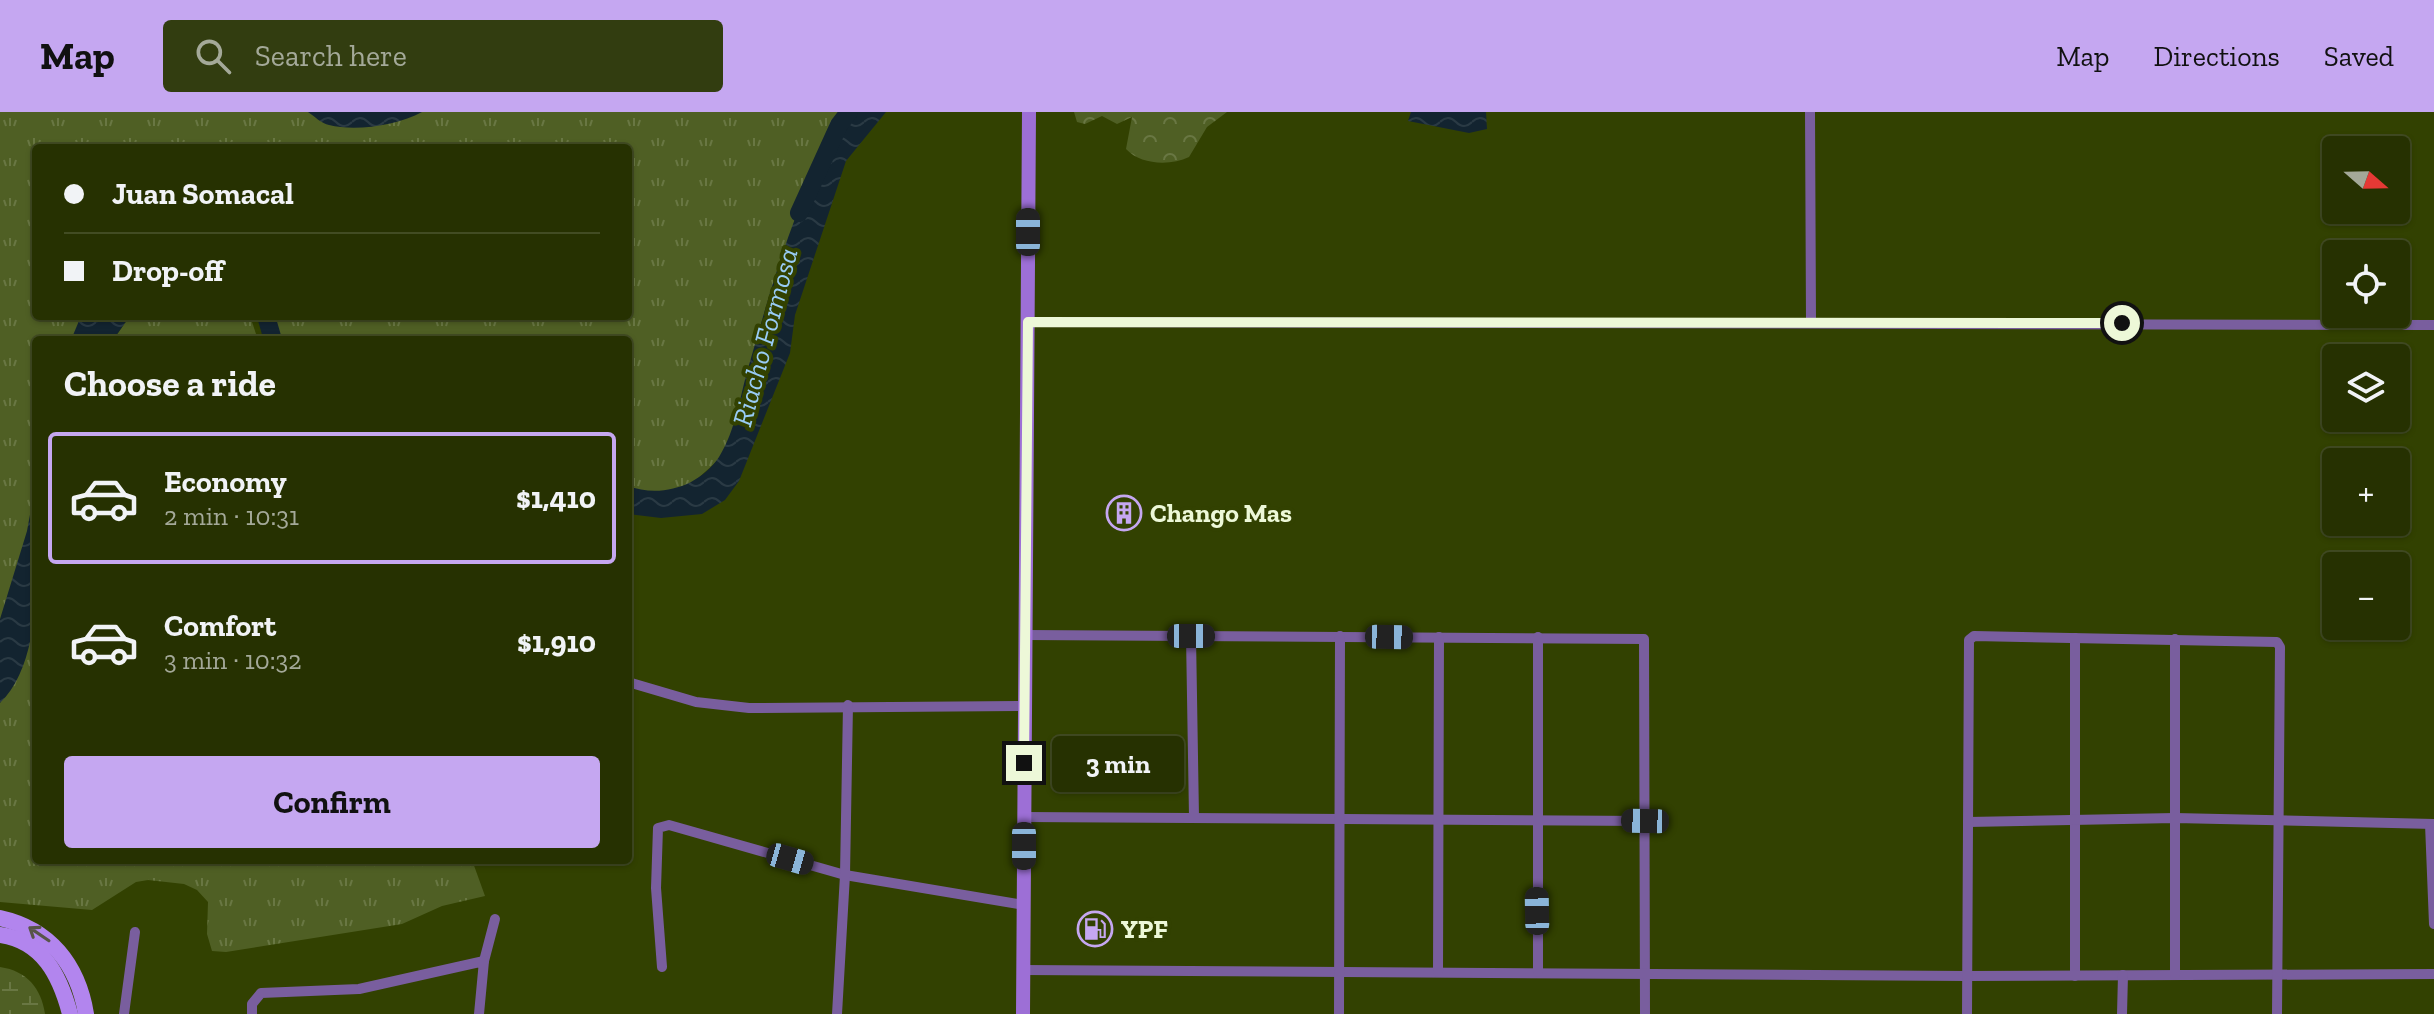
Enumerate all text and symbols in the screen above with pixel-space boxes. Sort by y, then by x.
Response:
search box [163,20,723,92]
text: Map [40,33,115,79]
icon: search [191,34,235,78]
text: Search here [255,38,407,74]
text: Map [2056,40,2109,73]
text: Directions [2153,40,2280,73]
text: Saved [2324,40,2394,73]
north arrow [2322,136,2410,224]
map controls [2322,136,2410,640]
text: Juan Somacal [112,176,294,212]
car [1016,208,1040,256]
button: locate [2322,240,2410,328]
water label: Riacho Formosa [725,244,805,430]
text: Drop-off [112,253,224,289]
route start [2104,305,2140,341]
button: layers [2322,344,2410,432]
text: Choose a ride [64,362,276,405]
button: + [2322,448,2410,536]
icon: car [68,462,140,534]
text: Economy [164,464,287,500]
text: $1,410 [516,480,596,516]
building icon: Chango Mas [1105,494,1143,532]
place label: Chango Mas [1150,497,1292,529]
text: 2 min · 10:31 [164,500,299,532]
button: − [2322,552,2410,640]
icon: car [68,606,140,678]
text: Comfort [164,608,276,644]
text: $1,910 [517,624,596,660]
car [1167,624,1215,648]
car [1365,625,1413,649]
text: 3 min · 10:32 [164,644,302,676]
callout: 3 min [1052,735,1184,791]
route end [1006,745,1042,781]
text: 3 min [1086,748,1150,780]
button: Confirm [64,756,600,848]
car [1621,809,1669,833]
car [1012,822,1036,870]
car [764,841,816,877]
car [1525,887,1549,935]
fuel station icon: YPF [1076,910,1114,948]
place label: YPF [1121,913,1168,945]
one-way arrow [28,926,50,942]

